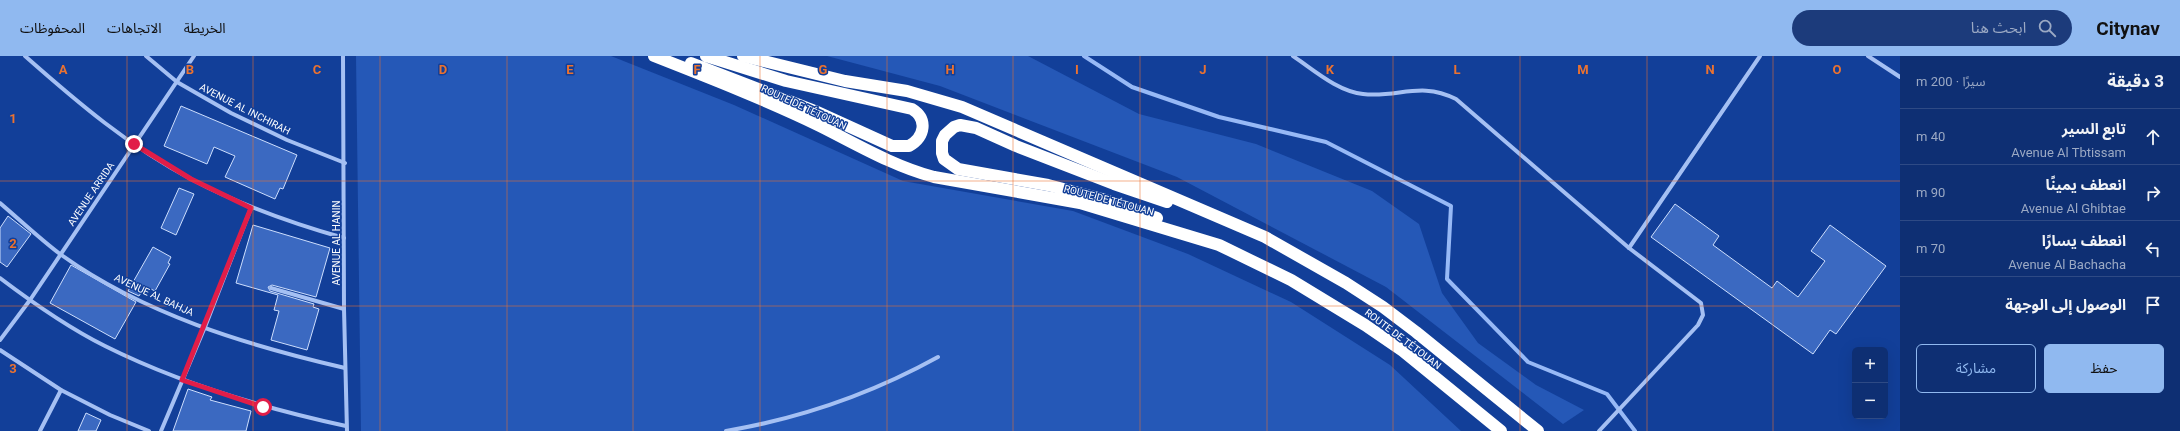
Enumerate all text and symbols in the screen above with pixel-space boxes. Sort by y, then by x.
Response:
search box [1792,10,2072,46]
icon: search [2036,17,2058,39]
text: Citynav [2096,17,2160,40]
text: ابحث هنا [1971,19,2026,37]
text: المحفوظات [20,20,85,36]
text: الاتجاهات [107,20,162,36]
text: الخريطة [184,20,226,36]
text: A [59,62,68,77]
text: B [186,62,194,77]
text: C [313,62,322,77]
text: D [439,62,447,77]
text: E [566,62,574,77]
text: F [693,62,701,77]
text: G [819,62,828,77]
text: H [945,62,955,77]
text: I [1075,62,1079,77]
text: J [1199,62,1207,77]
text: K [1326,62,1335,77]
text: L [1453,62,1461,77]
text: M [1577,62,1589,77]
text: N [1705,62,1715,77]
text: O [1833,62,1842,77]
text: 3 دقيقة [2107,71,2164,91]
text: سيرًا · 200 m [1916,74,1985,89]
street label: AVENUE AL INCHIRAH [198,81,292,137]
street label: ROUTE DE TÉTOUAN [760,82,849,132]
text: 1 [9,111,17,126]
text: تابع السير [2062,120,2126,138]
icon: ahead [2142,126,2164,148]
text: 40 m [1916,129,1945,144]
route end [125,135,143,153]
text: Avenue Al Tbtissam [2011,145,2126,160]
street label: AVENUE ARRIDA [66,160,117,228]
text: انعطف يمينًا [2046,176,2126,194]
street label: ROUTE DE TÉTOUAN [1063,182,1155,217]
icon: right [2142,182,2164,204]
text: 90 m [1916,185,1945,200]
street label: AVENUE AL HANIN [331,200,342,286]
text: Avenue Al Ghibtae [2021,201,2126,216]
text: انعطف يسارًا [2042,232,2126,250]
text: 2 [9,236,17,251]
icon: left [2142,238,2164,260]
text: 70 m [1916,241,1945,256]
text: Avenue Al Bachacha [2008,257,2126,272]
street label: AVENUE AL BAHJA [113,272,196,318]
icon: arrive [2142,294,2164,316]
text: الوصول إلى الوجهة [2005,296,2126,314]
street label: ROUTE DE TÉTOUAN [1363,306,1444,371]
button: مشاركة [1916,344,2036,393]
button: حفظ [2044,344,2164,393]
map controls [1852,347,1888,419]
button: + [1852,347,1888,383]
text: 3 [9,361,17,376]
button: − [1852,383,1888,419]
route start [254,398,272,416]

